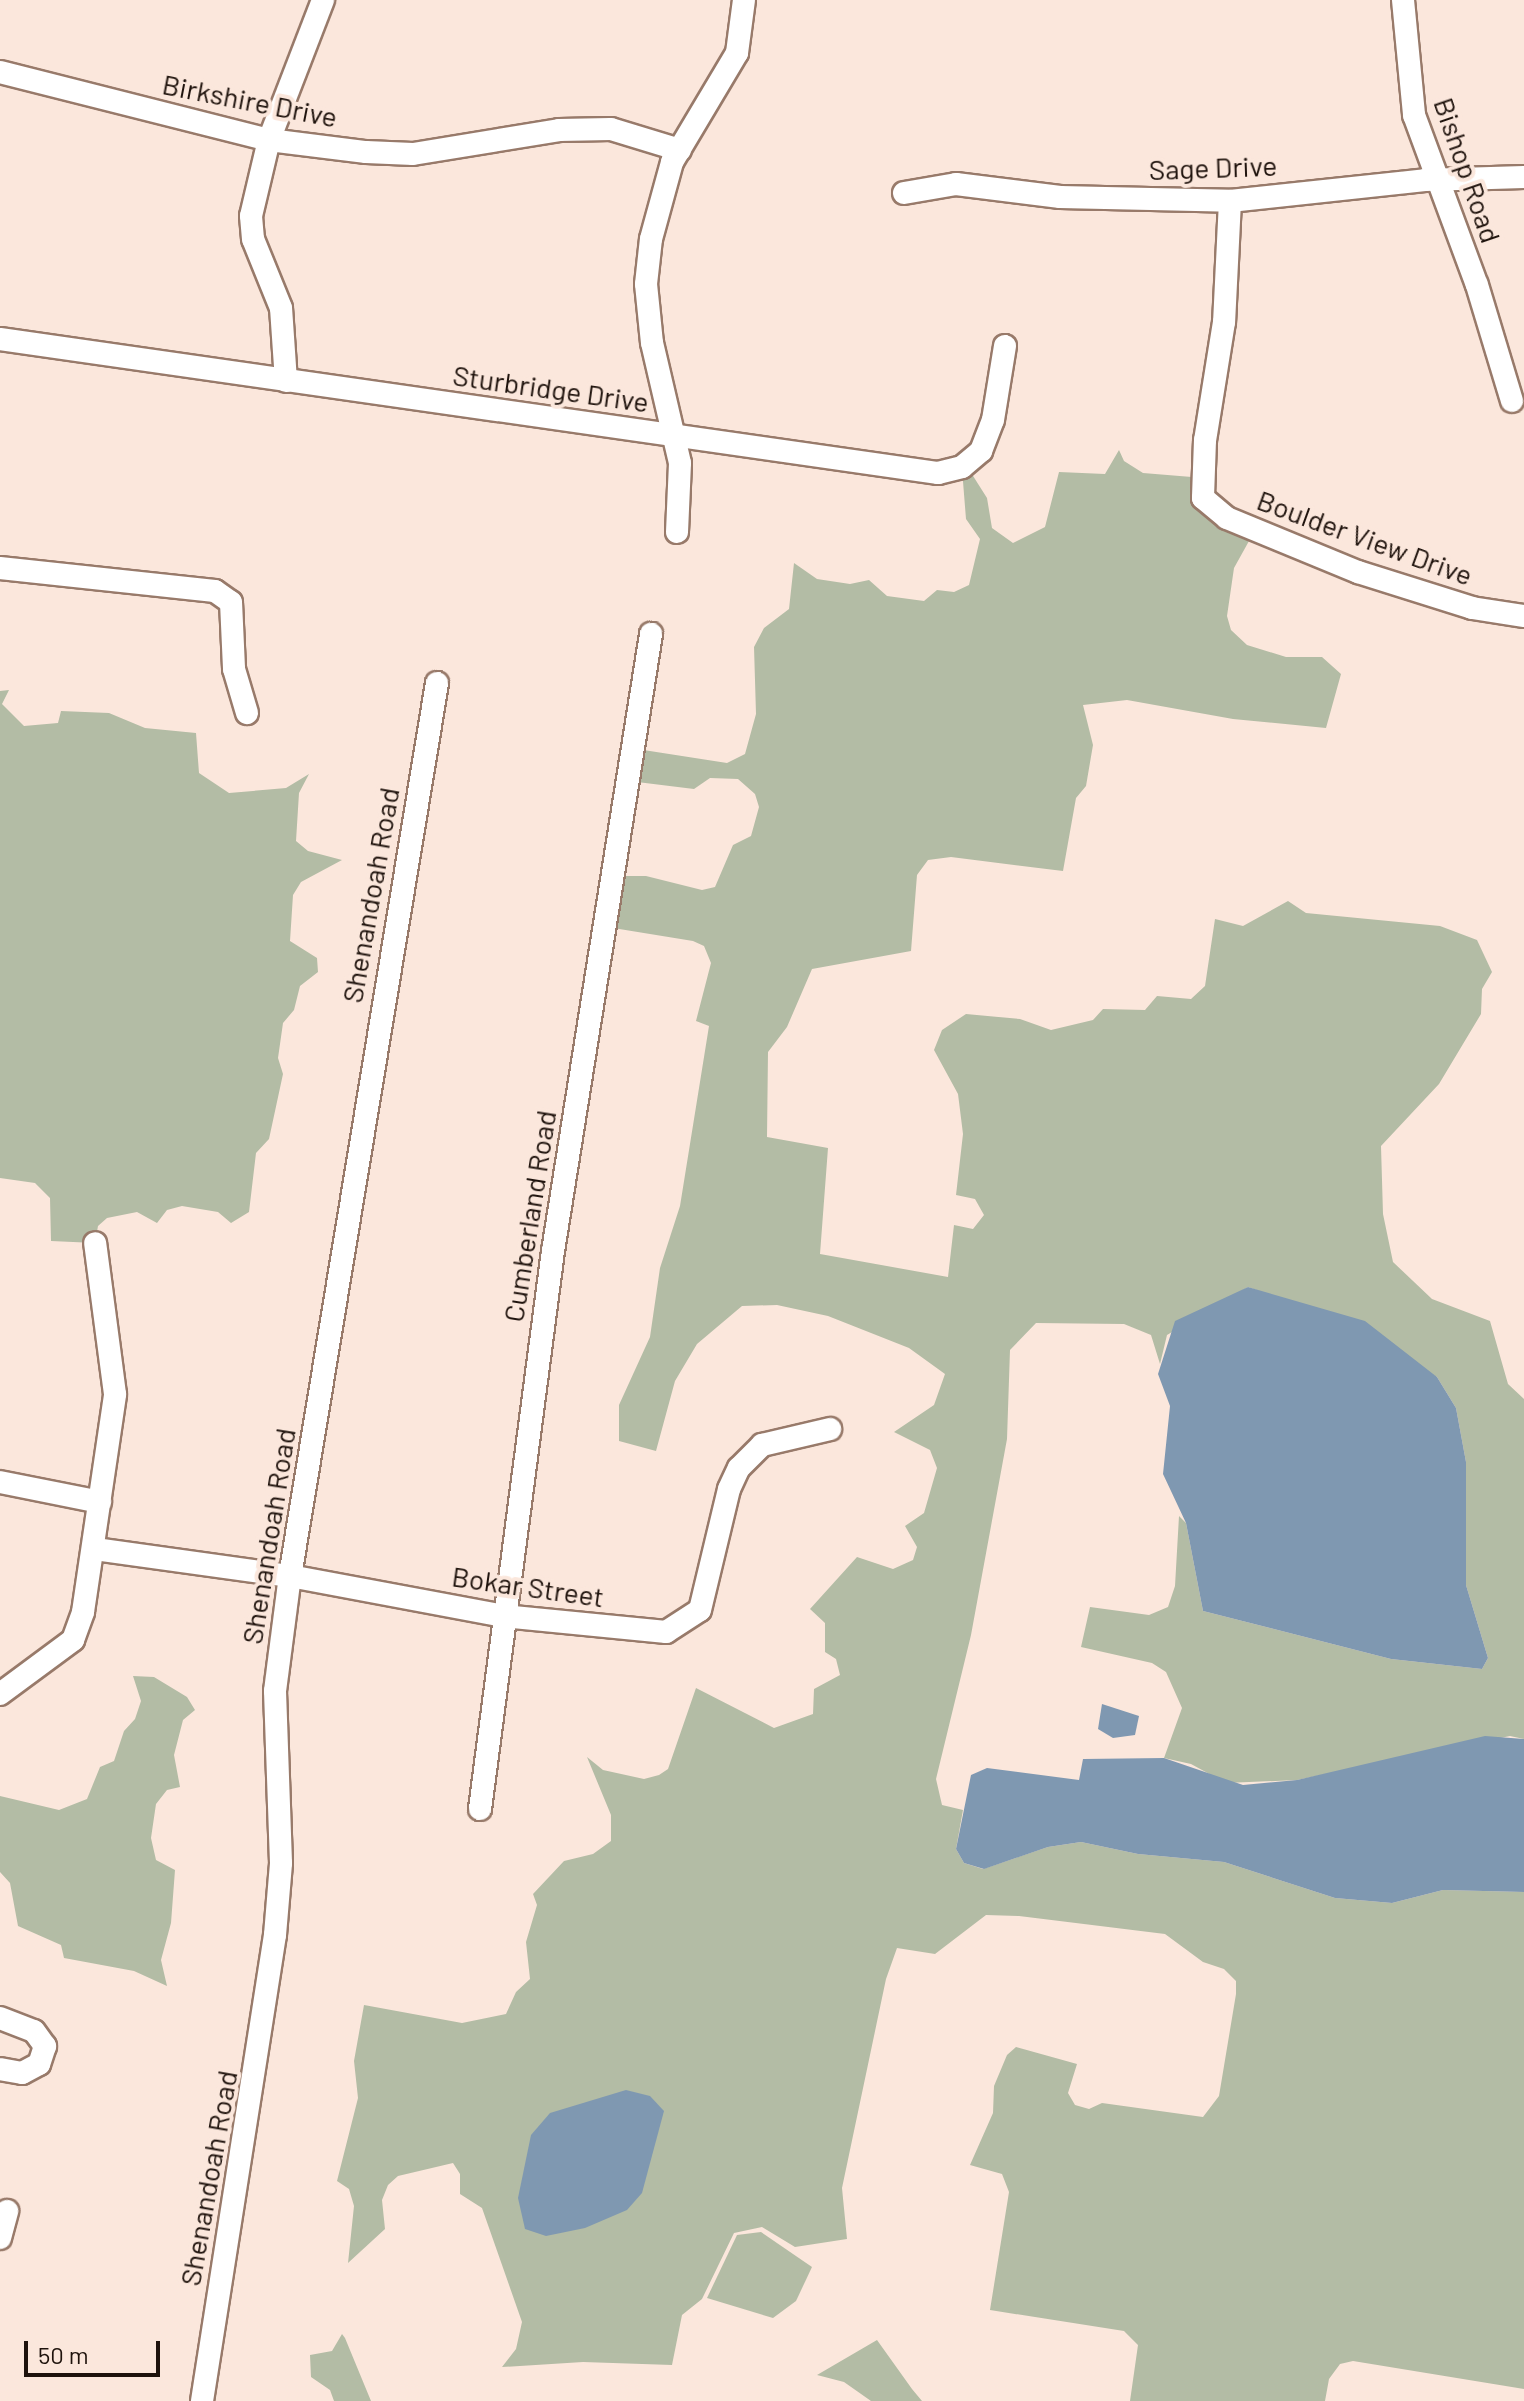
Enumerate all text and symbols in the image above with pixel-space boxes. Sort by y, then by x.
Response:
street label: Birkshire Drive [160,67,340,133]
street label: Bishop Road [1427,93,1509,247]
street label: Sage Drive [1148,148,1278,186]
street label: Sturbridge Drive [451,358,651,418]
street label: Boulder View Drive [1253,482,1477,592]
street label: Shenandoah Road [335,785,405,1005]
street label: Cumberland Road [496,1108,562,1324]
street label: Shenandoah Road [234,1426,302,1646]
street label: Bokar Street [450,1559,606,1613]
street label: Shenandoah Road [173,2068,243,2288]
scale bar [28,2325,164,2375]
text: 50 m [38,2340,89,2369]

